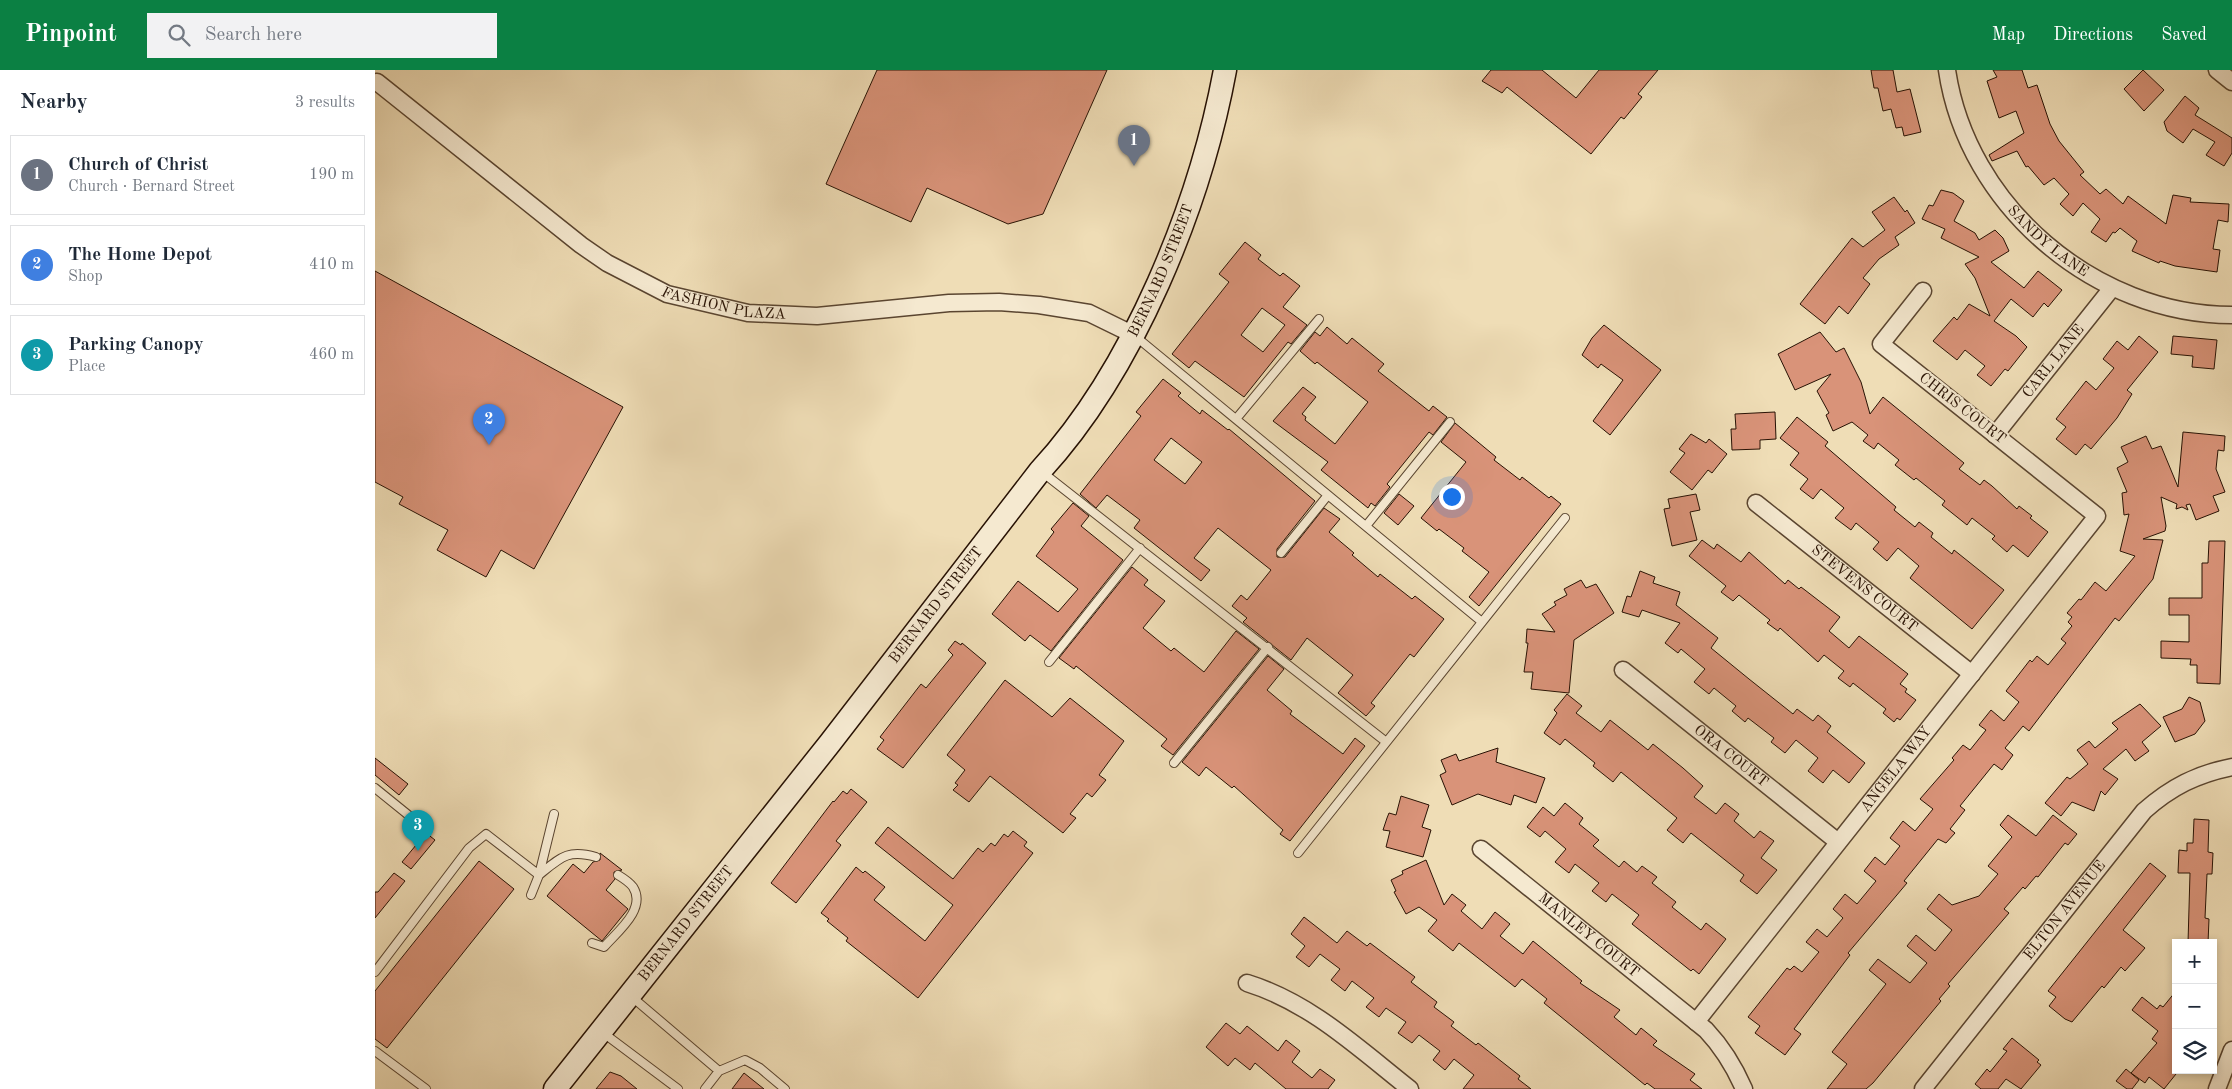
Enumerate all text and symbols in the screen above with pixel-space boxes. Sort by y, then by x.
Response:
search box [147,13,497,58]
icon: search [165,21,193,49]
text: Pinpoint [25,23,117,47]
text: Search here [205,26,302,45]
text: Map [1992,26,2025,44]
text: Directions [2053,26,2133,44]
text: Saved [2161,26,2207,44]
text: Nearby [20,92,88,113]
text: 3 results [295,95,355,111]
pin: 1 [1118,125,1150,166]
text: Church of Christ [68,156,208,175]
text: 1 [32,167,42,183]
text: 190 m [309,167,354,183]
text: Church · Bernard Street [68,179,235,195]
street label: BERNARD STREET [1126,203,1196,340]
street label: SANDY LANE [2004,203,2091,280]
text: The Home Depot [68,246,212,265]
text: 2 [32,257,42,273]
text: 410 m [309,257,354,273]
text: Shop [68,269,103,285]
street label: FASHION PLAZA [659,285,787,322]
street label: CARL LANE [2020,322,2087,401]
text: Parking Canopy [68,336,204,355]
text: 3 [32,347,42,363]
text: 460 m [309,347,354,363]
text: Place [68,359,105,375]
street label: CHRIS COURT [1916,371,2008,447]
pin: 2 [473,404,505,445]
your location [1439,484,1465,510]
street label: STEVENS COURT [1808,542,1920,635]
street label: BERNARD STREET [887,544,986,666]
street label: ORA COURT [1691,722,1771,790]
street label: ANGELA WAY [1858,724,1934,815]
pin: 3 [402,810,434,851]
street label: ELTON AVENUE [2021,858,2109,963]
street label: BERNARD STREET [636,863,737,984]
street label: MANLEY COURT [1535,891,1642,980]
map controls [2172,939,2217,1074]
button: + [2172,939,2217,984]
button: − [2172,984,2217,1029]
button: layers [2172,1029,2217,1074]

